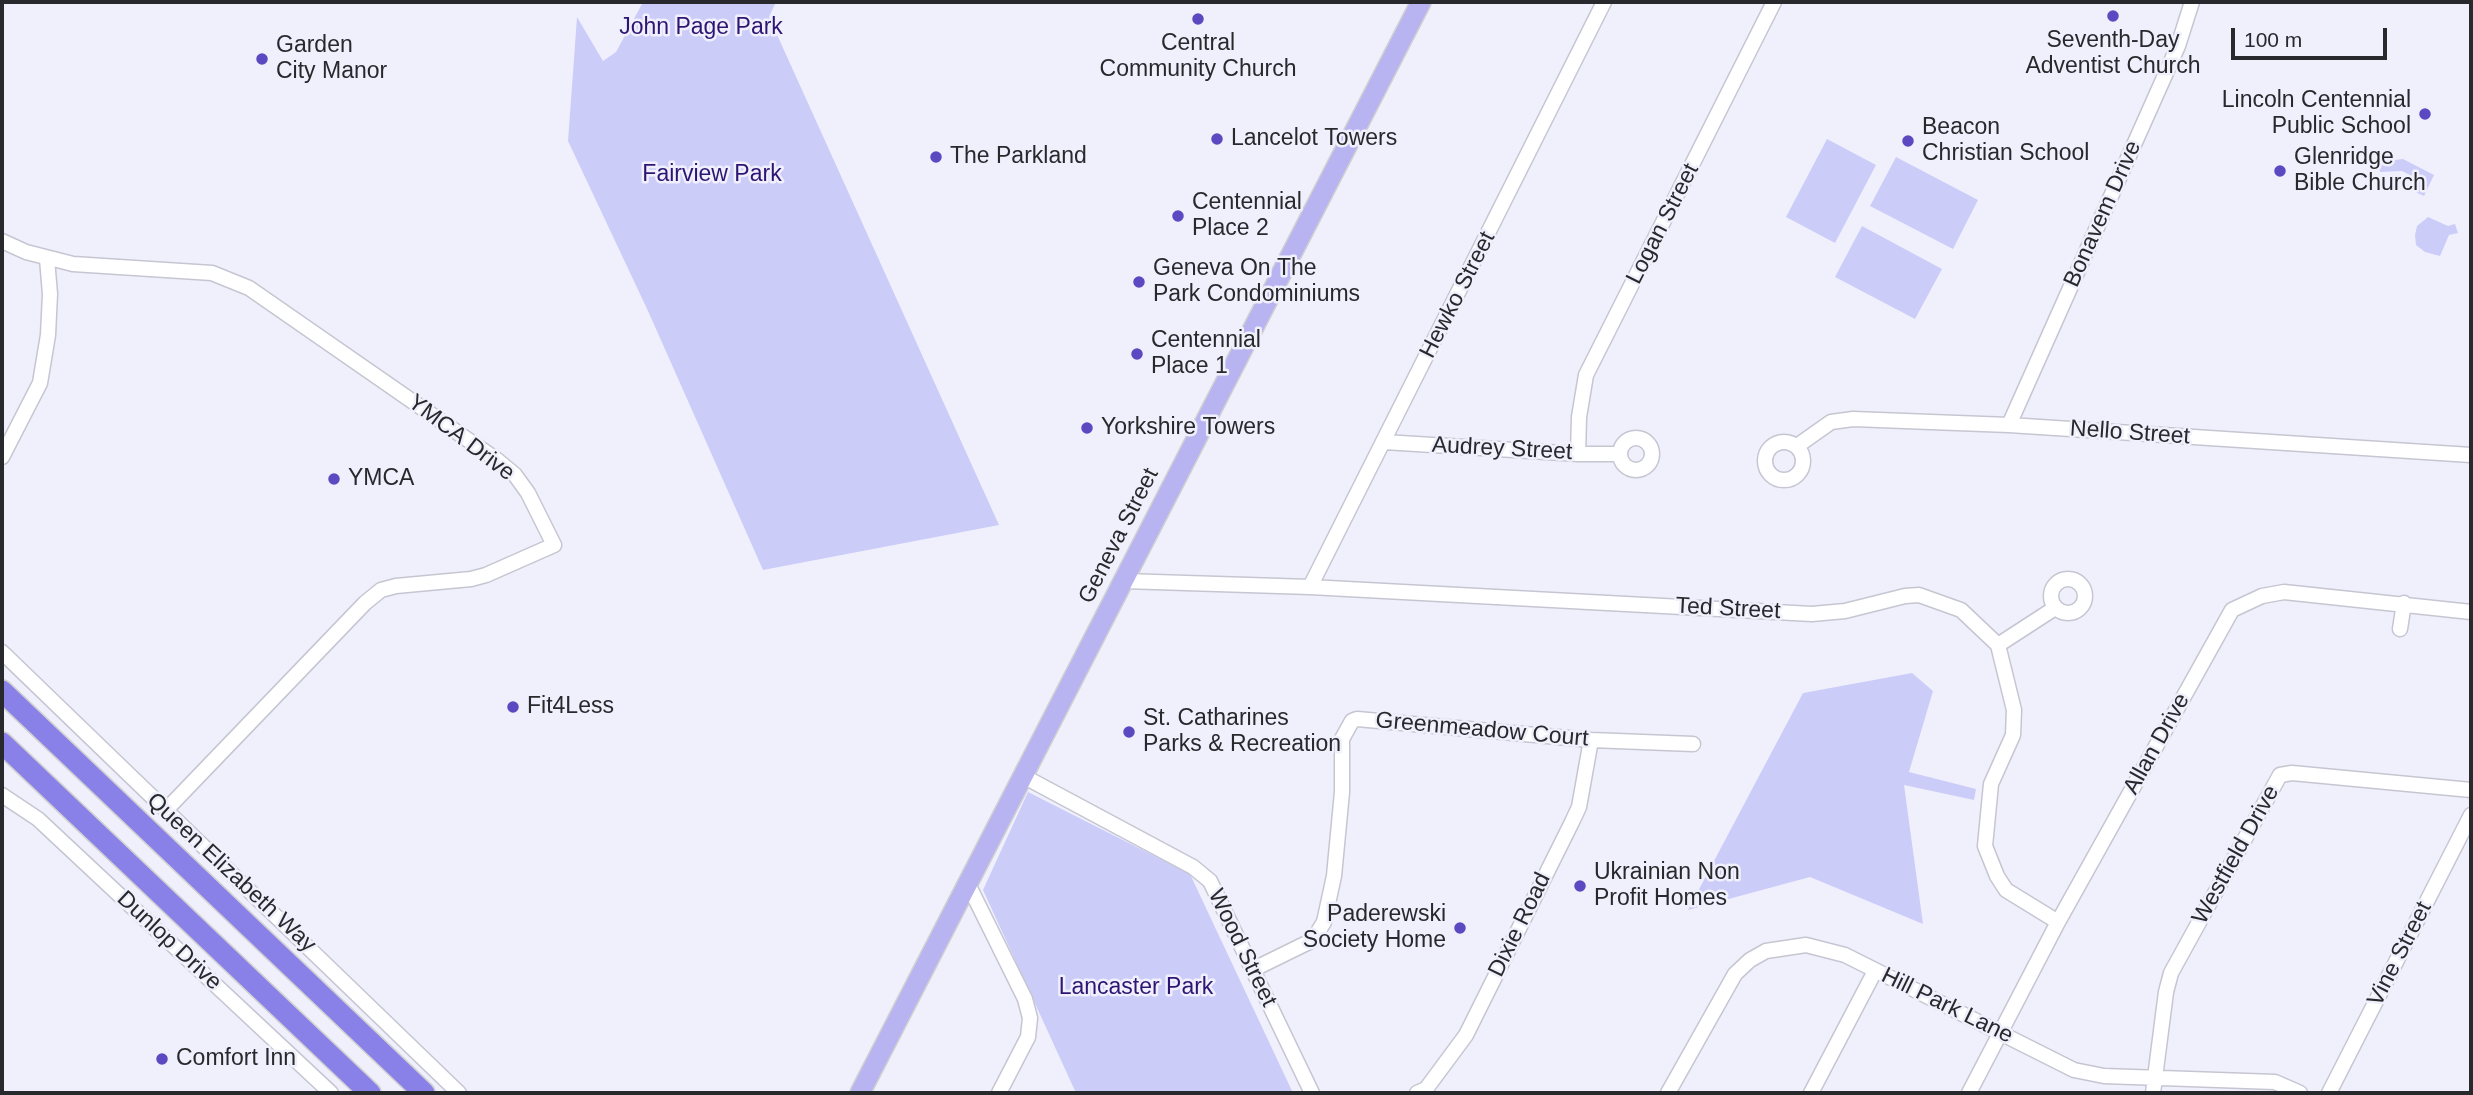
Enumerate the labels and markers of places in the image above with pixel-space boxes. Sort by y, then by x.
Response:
marker: Seventh-Day Adventist Church [2105,8,2121,24]
marker: Central Community Church [1190,11,1206,27]
place label: Seventh-Day Adventist Church [2025,27,2201,81]
place label: Central Community Church [1100,30,1296,84]
place label: Garden City Manor [276,32,387,86]
marker: Garden City Manor [254,51,270,67]
place label: Lincoln Centennial Public School [2222,87,2411,141]
marker: Lincoln Centennial Public School [2417,106,2433,122]
place label: Beacon Christian School [1922,114,2089,168]
place label: Lancelot Towers [1231,125,1397,153]
marker: Lancelot Towers [1209,131,1225,147]
marker: Beacon Christian School [1900,133,1916,149]
place label: The Parkland [950,143,1087,171]
place label: Glenridge Bible Church [2294,144,2426,198]
marker: The Parkland [928,149,944,165]
marker: Glenridge Bible Church [2272,163,2288,179]
place label: Centennial Place 2 [1192,189,1302,243]
marker: Centennial Place 2 [1170,208,1186,224]
place label: Geneva On The Park Condominiums [1153,255,1360,309]
marker: Geneva On The Park Condominiums [1131,274,1147,290]
place label: Centennial Place 1 [1151,327,1261,381]
marker: Centennial Place 1 [1129,346,1145,362]
place label: Yorkshire Towers [1101,414,1275,442]
marker: Yorkshire Towers [1079,420,1095,436]
place label: YMCA [348,465,414,493]
marker: YMCA [326,471,342,487]
place label: Fit4Less [527,693,614,721]
marker: Fit4Less [505,699,521,715]
place label: St. Catharines Parks & Recreation [1143,705,1341,759]
marker: St. Catharines Parks & Recreation [1121,724,1137,740]
place label: Ukrainian Non Profit Homes [1594,859,1740,913]
marker: Ukrainian Non Profit Homes [1572,878,1588,894]
place label: Paderewski Society Home [1303,901,1446,955]
marker: Paderewski Society Home [1452,920,1468,936]
place label: Comfort Inn [176,1045,296,1073]
marker: Comfort Inn [154,1051,170,1067]

